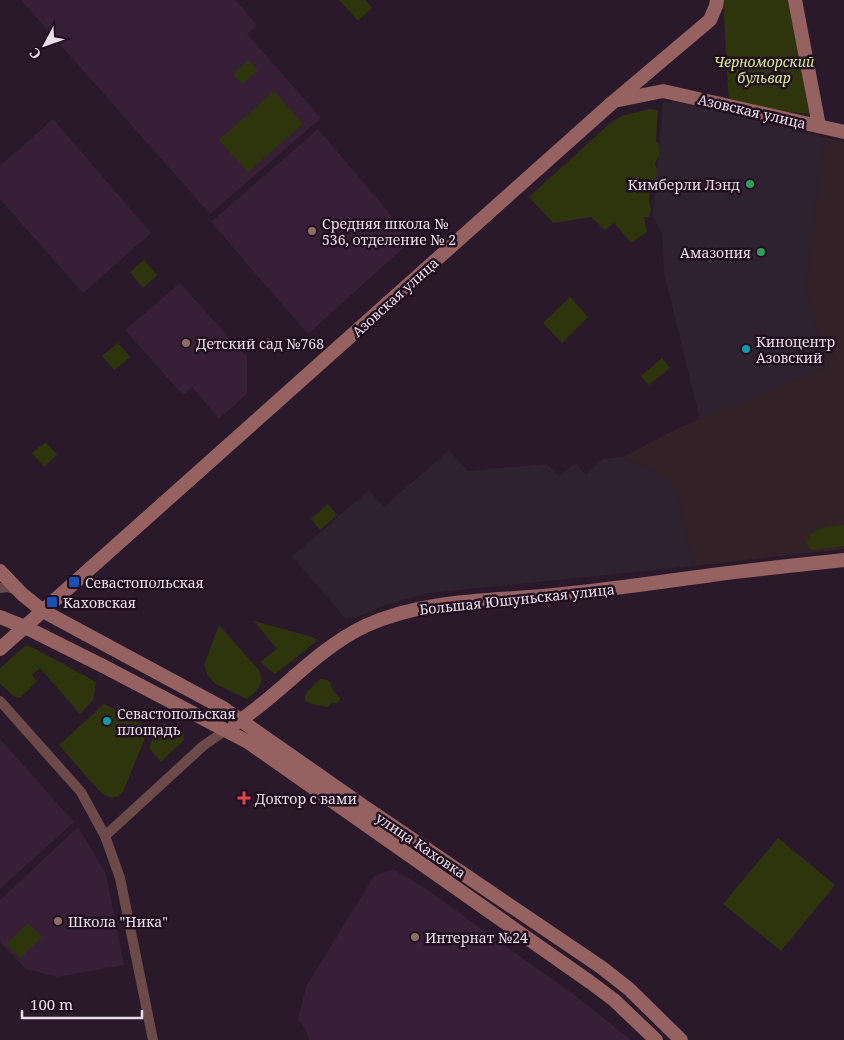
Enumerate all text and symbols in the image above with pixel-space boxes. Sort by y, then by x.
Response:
north arrow [20,20,70,70]
text: С [25,44,45,64]
park label: Черноморский бульвар [714,52,815,87]
street label: Азовская улица [696,89,808,133]
place label: Кимберли Лэнд [628,175,740,194]
marker: Кимберли Лэнд [744,178,756,190]
place label: Средняя школа № 536, отделение № 2 [322,214,456,249]
marker: Средняя школа № 536, отделение № 2 [306,225,318,237]
place label: Амазония [680,243,751,262]
marker: Амазония [755,246,767,258]
street label: Азовская улица [348,253,442,341]
place label: Киноцентр Азовский [756,332,835,367]
place label: Детский сад №768 [196,334,324,353]
marker: Детский сад №768 [180,337,192,349]
marker: Киноцентр Азовский [740,343,752,355]
place label: Севастопольская [85,573,204,592]
marker: Севастопольская [67,575,81,589]
street label: Большая Юшуньская улица [418,579,616,619]
place label: Каховская [63,593,136,612]
marker: Каховская [45,595,59,609]
place label: Севастопольская площадь [117,704,236,739]
marker: Севастопольская площадь [101,715,113,727]
place label: Доктор с вами [255,789,357,808]
marker: Доктор с вами [237,791,251,805]
street label: улица Каховка [372,808,470,882]
place label: Школа "Ника" [68,912,168,931]
marker: Школа "Ника" [52,915,64,927]
place label: Интернат №24 [425,928,528,947]
marker: Интернат №24 [409,931,421,943]
scale bar [22,988,142,1020]
text: 100 m [30,994,73,1014]

